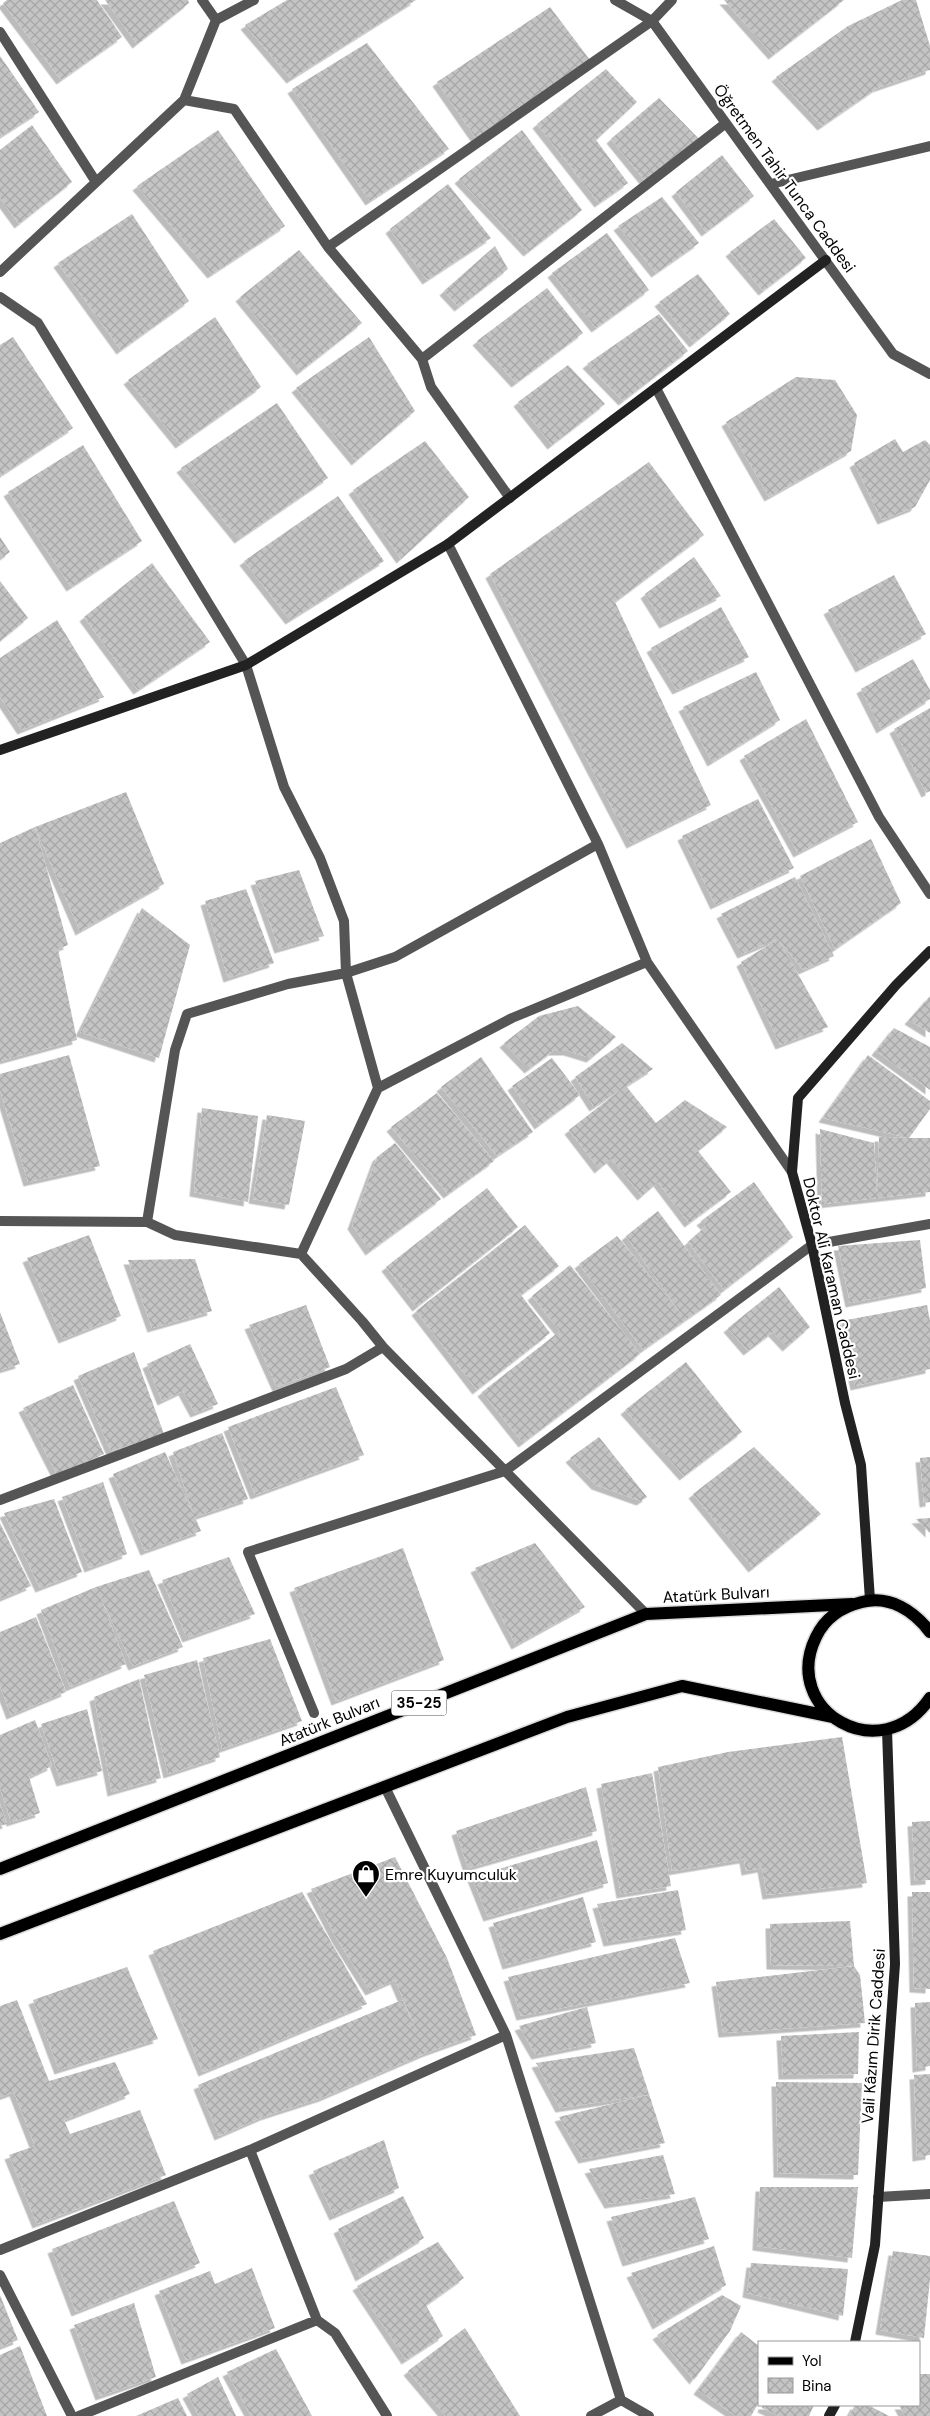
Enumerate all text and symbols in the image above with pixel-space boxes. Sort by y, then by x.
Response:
street label: Öğretmen Tahir Tunca Caddesi [709,80,860,277]
street label: Doktor Ali Karaman Caddesi [798,1175,865,1381]
street label: Atatürk Bulvarı [662,1581,770,1608]
road number: 35-25 [392,1690,446,1716]
street label: Atatürk Bulvarı [276,1692,383,1751]
shop icon: Emre Kuyumculuk [351,1859,381,1898]
place label: Emre Kuyumculuk [385,1864,517,1885]
street label: Vali Kâzım Dirik Caddesi [857,1948,890,2124]
legend [758,2341,920,2406]
text: Yol [802,2351,822,2371]
text: Bina [802,2376,831,2396]

